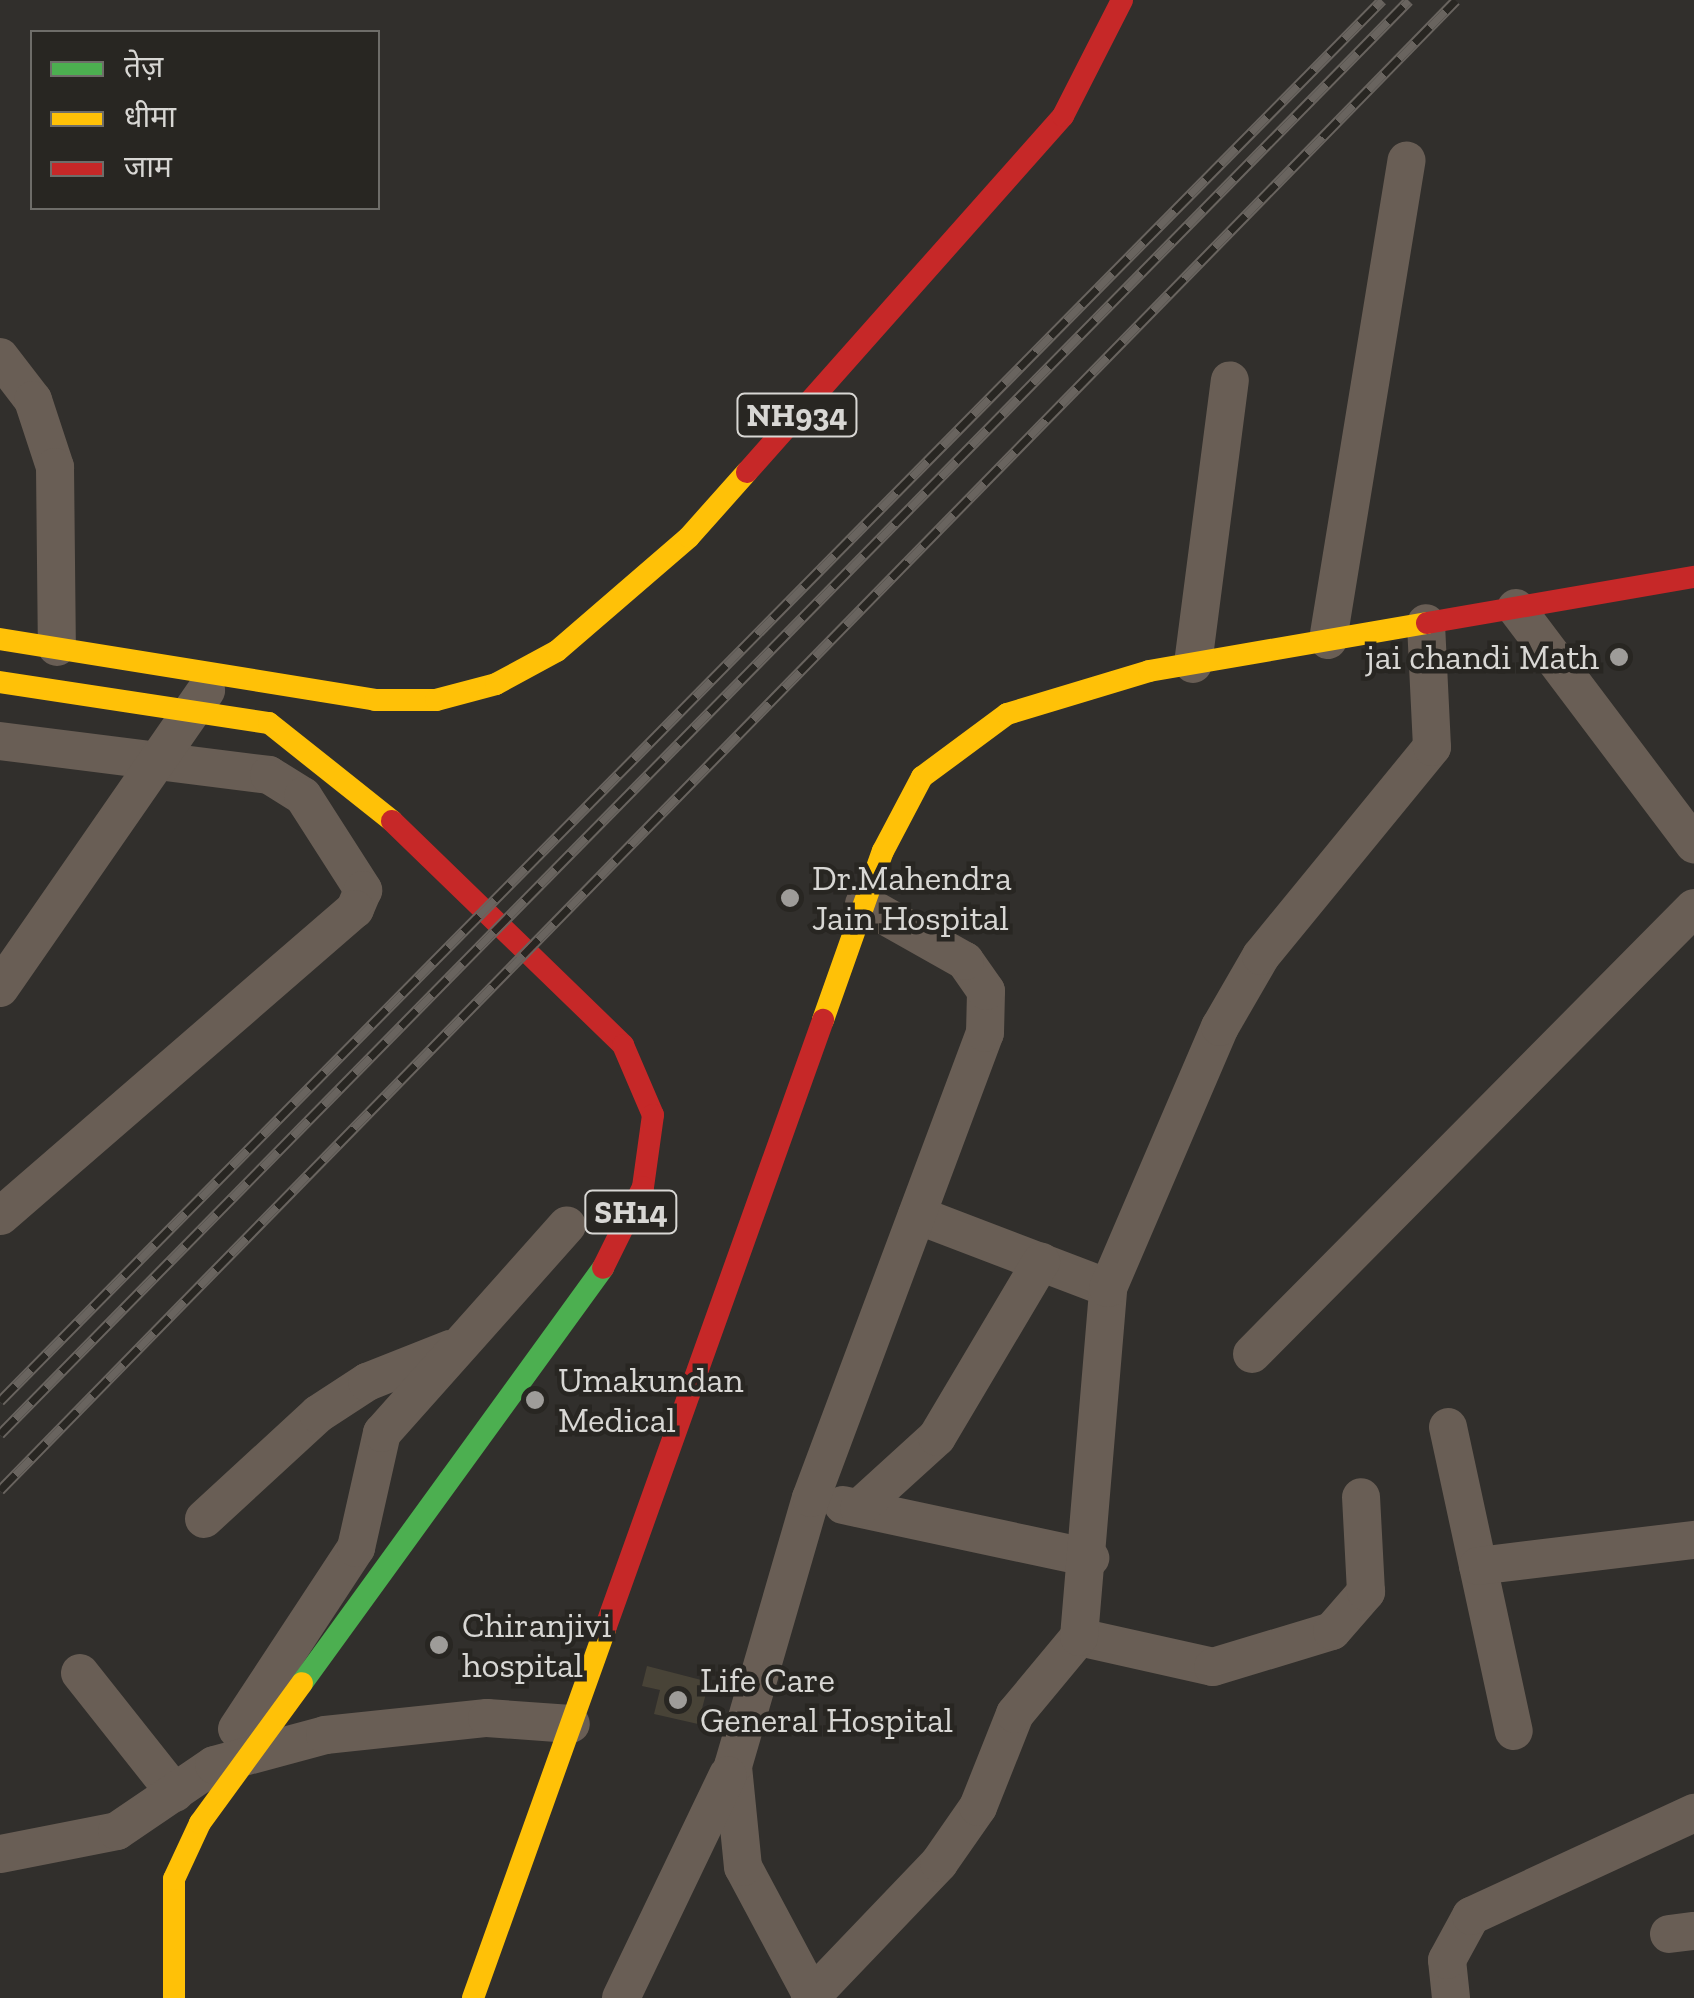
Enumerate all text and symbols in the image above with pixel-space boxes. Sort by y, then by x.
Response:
legend [30,30,380,210]
text: तेज़ [124,49,163,85]
text: धीमा [124,99,176,135]
text: जाम [124,149,172,185]
road number: NH934 [734,388,860,442]
place label: jai chandi Math [1366,636,1599,678]
marker: jai chandi Math [1608,646,1630,668]
place label: Dr.Mahendra Jain Hospital [812,857,1012,939]
marker: Dr.Mahendra Jain Hospital [777,885,803,911]
road number: SH14 [584,1185,678,1239]
place label: Umakundan Medical [558,1359,743,1441]
marker: Umakundan Medical [522,1387,548,1413]
place label: Chiranjivi hospital [462,1604,611,1686]
marker: Chiranjivi hospital [426,1632,452,1658]
place label: Life Care General Hospital [700,1659,953,1741]
marker: Life Care General Hospital [665,1687,691,1713]

